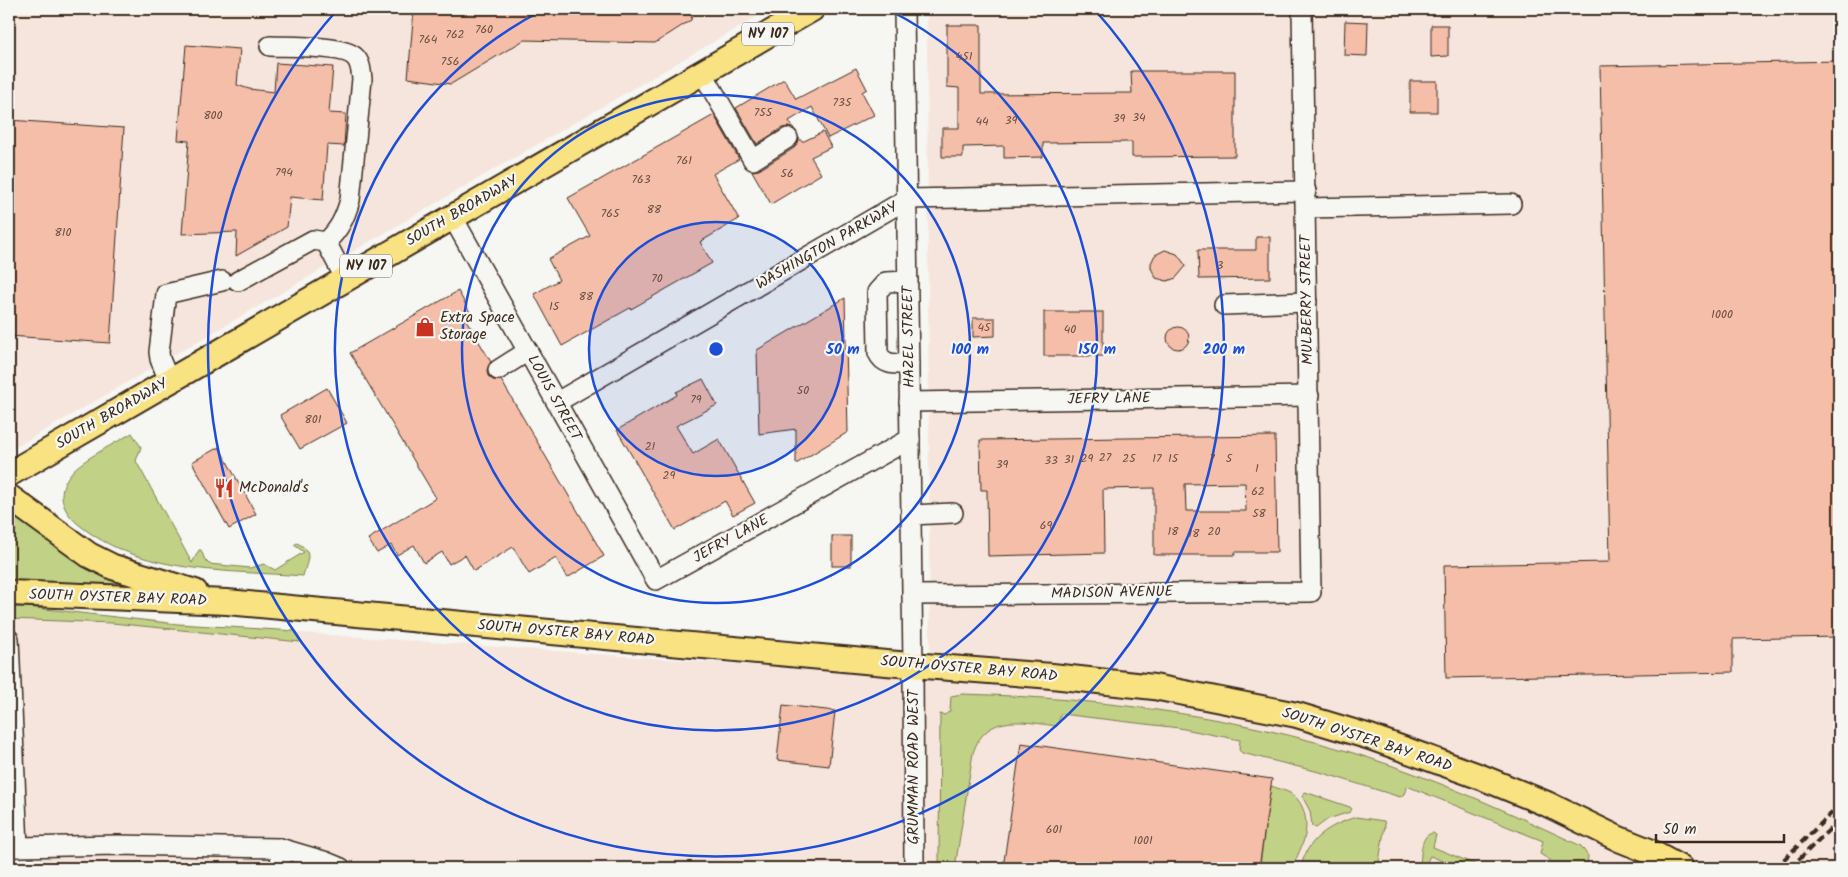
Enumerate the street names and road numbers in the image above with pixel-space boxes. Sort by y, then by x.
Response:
road number: NY 107 [742,22,794,46]
street label: SOUTH BROADWAY [401,168,524,253]
street label: WASHINGTON PARKWAY [751,195,904,297]
street label: MULBERRY STREET [1294,233,1320,365]
road number: NY 107 [340,255,392,278]
street label: HAZEL STREET [896,284,922,388]
street label: LOUIS STREET [520,351,589,447]
street label: SOUTH BROADWAY [51,371,174,456]
street label: JEFRY LANE [1067,386,1152,412]
street label: JEFRY LANE [689,508,774,570]
street label: MADISON AVENUE [1051,580,1175,606]
street label: SOUTH OYSTER BAY ROAD [29,583,208,613]
street label: SOUTH OYSTER BAY ROAD [476,613,656,653]
street label: SOUTH OYSTER BAY ROAD [879,649,1059,689]
street label: GRUMMAN ROAD WEST [902,687,926,845]
street label: SOUTH OYSTER BAY ROAD [1279,701,1455,779]

